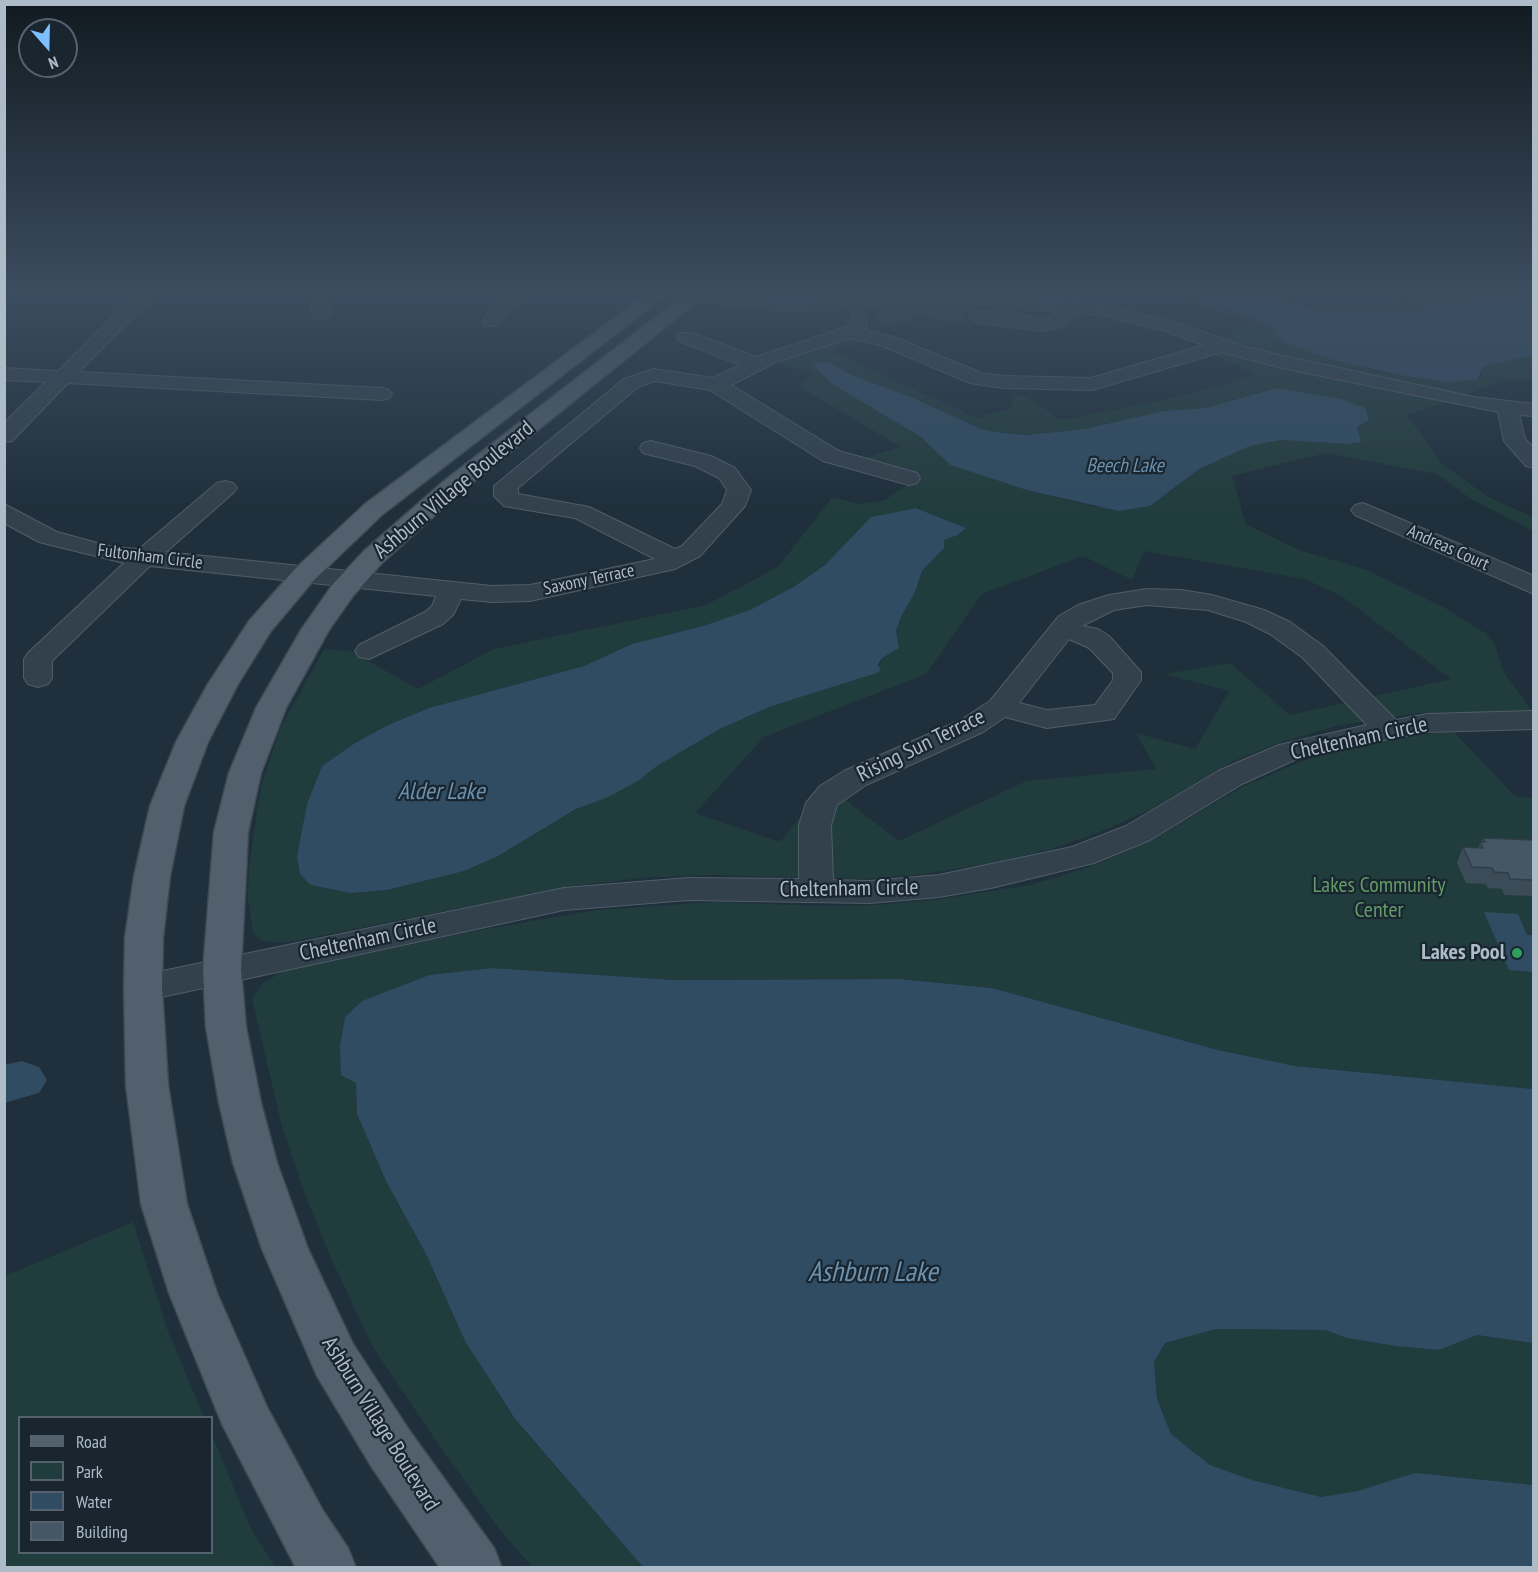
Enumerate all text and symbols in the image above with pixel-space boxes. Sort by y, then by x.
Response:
north arrow [18,18,78,78]
text: N [46,52,61,74]
street label: Ashburn Village Boulevard [369,415,539,565]
water label: Beech Lake [1086,454,1164,478]
street label: Andreas Court [1404,520,1492,576]
street label: Fultonham Circle [96,540,204,574]
street label: Saxony Terrace [542,560,636,600]
street label: Rising Sun Terrace [853,704,989,788]
street label: Cheltenham Circle [1288,712,1430,766]
water label: Alder Lake [397,778,485,806]
park label: Lakes Community Center [1313,873,1445,924]
street label: Cheltenham Circle [779,875,919,903]
street label: Cheltenham Circle [297,913,439,967]
place label: Lakes Pool [1421,940,1505,966]
marker: Lakes Pool [1510,946,1524,960]
water label: Ashburn Lake [808,1256,938,1290]
street label: Ashburn Village Boulevard [316,1332,444,1516]
legend [18,1416,213,1554]
text: Road [76,1430,107,1453]
text: Park [76,1460,103,1483]
text: Water [76,1490,112,1513]
text: Building [76,1520,128,1543]

